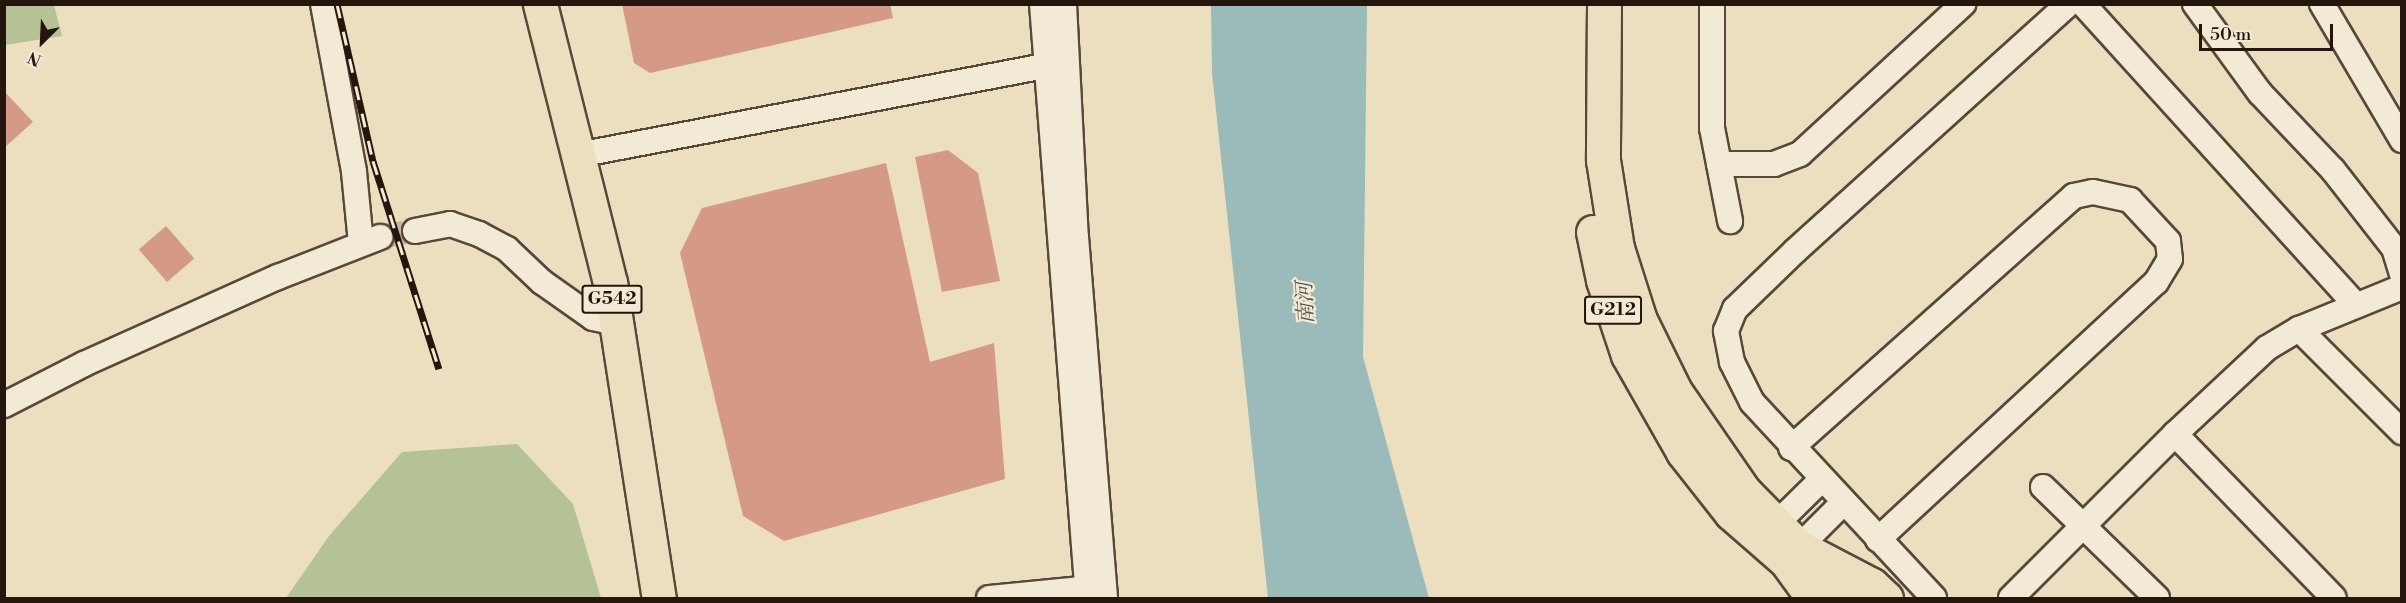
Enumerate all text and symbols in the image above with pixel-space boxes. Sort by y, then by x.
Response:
north arrow [12,12,72,72]
scale bar [2202,12,2336,50]
text: 50 m [2210,23,2251,46]
text: N [25,47,45,70]
water label: 南河 [1292,281,1320,325]
road number: G542 [580,284,644,314]
road number: G212 [1583,295,1643,325]

